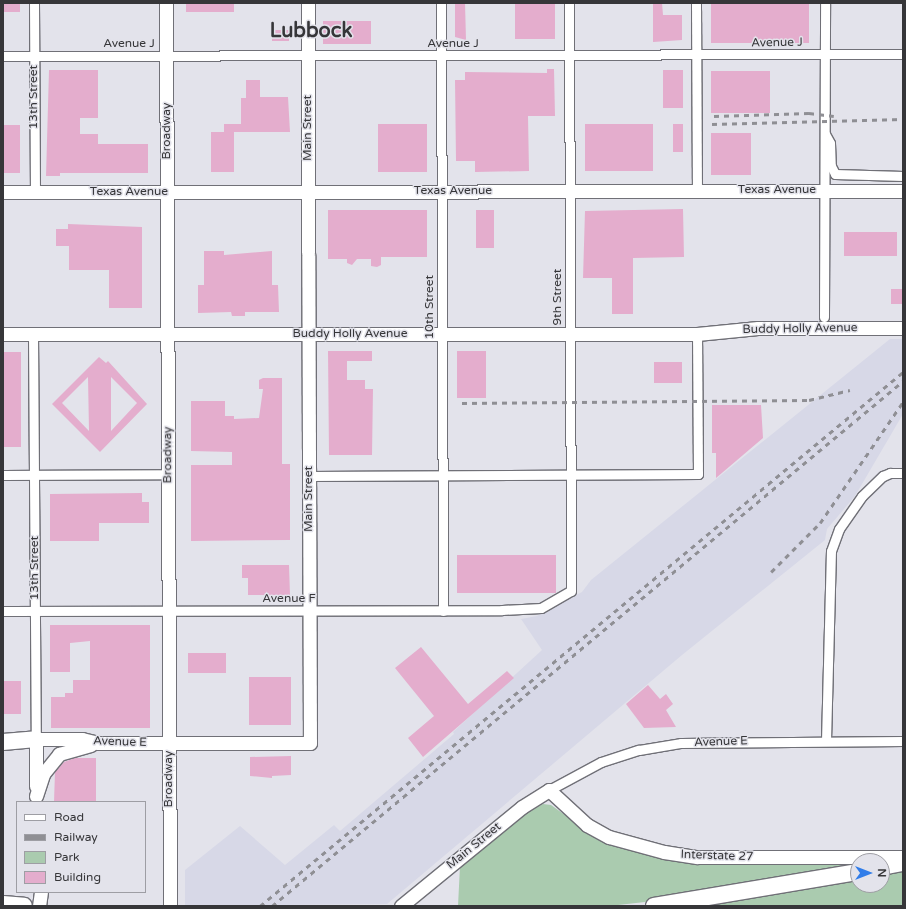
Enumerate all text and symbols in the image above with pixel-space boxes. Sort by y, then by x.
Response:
district label: Lubbock [270,19,352,43]
street label: Avenue J [751,35,803,51]
street label: Avenue J [103,37,155,51]
street label: Avenue J [427,37,479,51]
street label: 13th Street [27,65,41,129]
street label: Main Street [301,95,315,161]
street label: Broadway [160,103,174,159]
street label: Texas Avenue [738,183,816,197]
street label: Texas Avenue [414,184,492,198]
street label: Texas Avenue [90,185,168,199]
street label: 9th Street [551,269,565,325]
street label: 10th Street [423,275,437,339]
street label: Buddy Holly Avenue [742,321,858,337]
street label: Buddy Holly Avenue [293,327,407,341]
street label: Broadway [161,427,175,483]
street label: Main Street [302,466,316,532]
street label: 13th Street [28,536,42,600]
street label: Avenue F [262,592,316,606]
street label: Avenue E [93,734,147,750]
street label: Avenue E [694,734,748,750]
street label: Broadway [162,751,176,807]
legend [16,801,146,893]
text: Road [54,810,84,824]
street label: Main Street [444,820,504,872]
text: Railway [54,830,98,844]
street label: Interstate 27 [680,848,754,864]
text: Park [54,850,80,864]
north arrow [850,853,890,893]
text: N [875,869,888,877]
text: Building [54,870,101,884]

